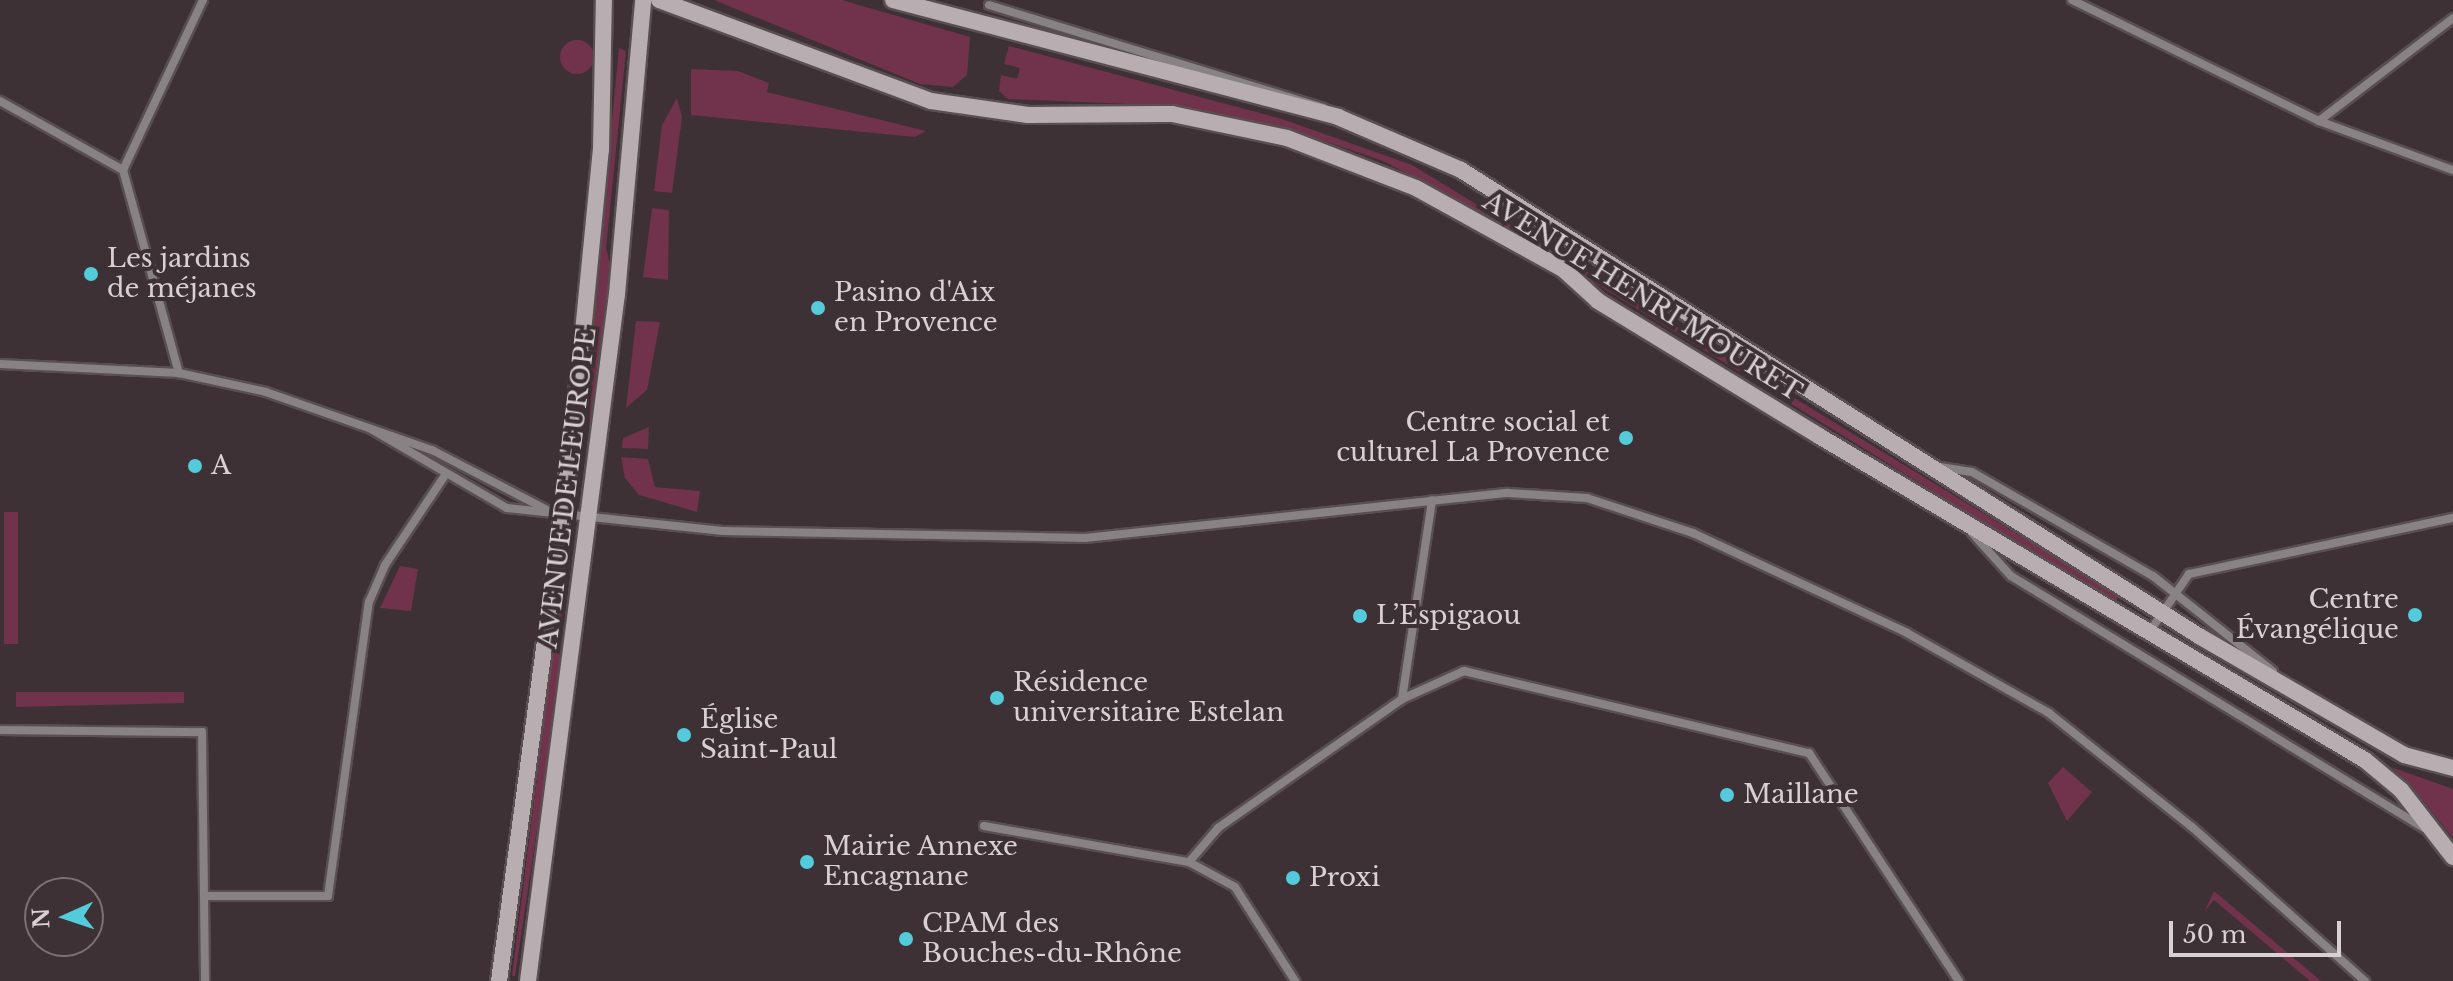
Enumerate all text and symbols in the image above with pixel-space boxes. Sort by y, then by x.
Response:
street label: AVENUE HENRI MOURET [1477,186,1807,408]
place label: Les jardins de méjanes [107,243,257,304]
marker: Les jardins de méjanes [82,265,100,283]
place label: Pasino d'Aix en Provence [834,277,998,338]
marker: Pasino d'Aix en Provence [809,299,827,317]
street label: AVENUE DE L'EUROPE [533,326,603,650]
place label: Centre social et culturel La Provence [1336,407,1610,468]
marker: Centre social et culturel La Provence [1617,429,1635,447]
place label: A [211,450,231,482]
marker: A [186,457,204,475]
place label: Centre Évangélique [2236,584,2399,646]
place label: L’Espigaou [1376,600,1521,632]
marker: Centre Évangélique [2406,606,2424,624]
marker: L’Espigaou [1351,607,1369,625]
place label: Résidence universitaire Estelan [1013,667,1284,728]
marker: Résidence universitaire Estelan [988,689,1006,707]
place label: Église Saint-Paul [700,704,837,766]
marker: Église Saint-Paul [675,726,693,744]
place label: Maillane [1743,779,1859,811]
marker: Maillane [1718,786,1736,804]
place label: Mairie Annexe Encagnane [823,831,1019,892]
marker: Mairie Annexe Encagnane [798,853,816,871]
place label: Proxi [1309,862,1380,894]
marker: Proxi [1284,869,1302,887]
north arrow [24,877,104,957]
scale bar [2173,905,2345,955]
text: N [28,907,56,929]
place label: CPAM des Bouches-du-Rhône [922,908,1182,970]
text: 50 m [2183,920,2246,949]
marker: CPAM des Bouches-du-Rhône [897,930,915,948]

